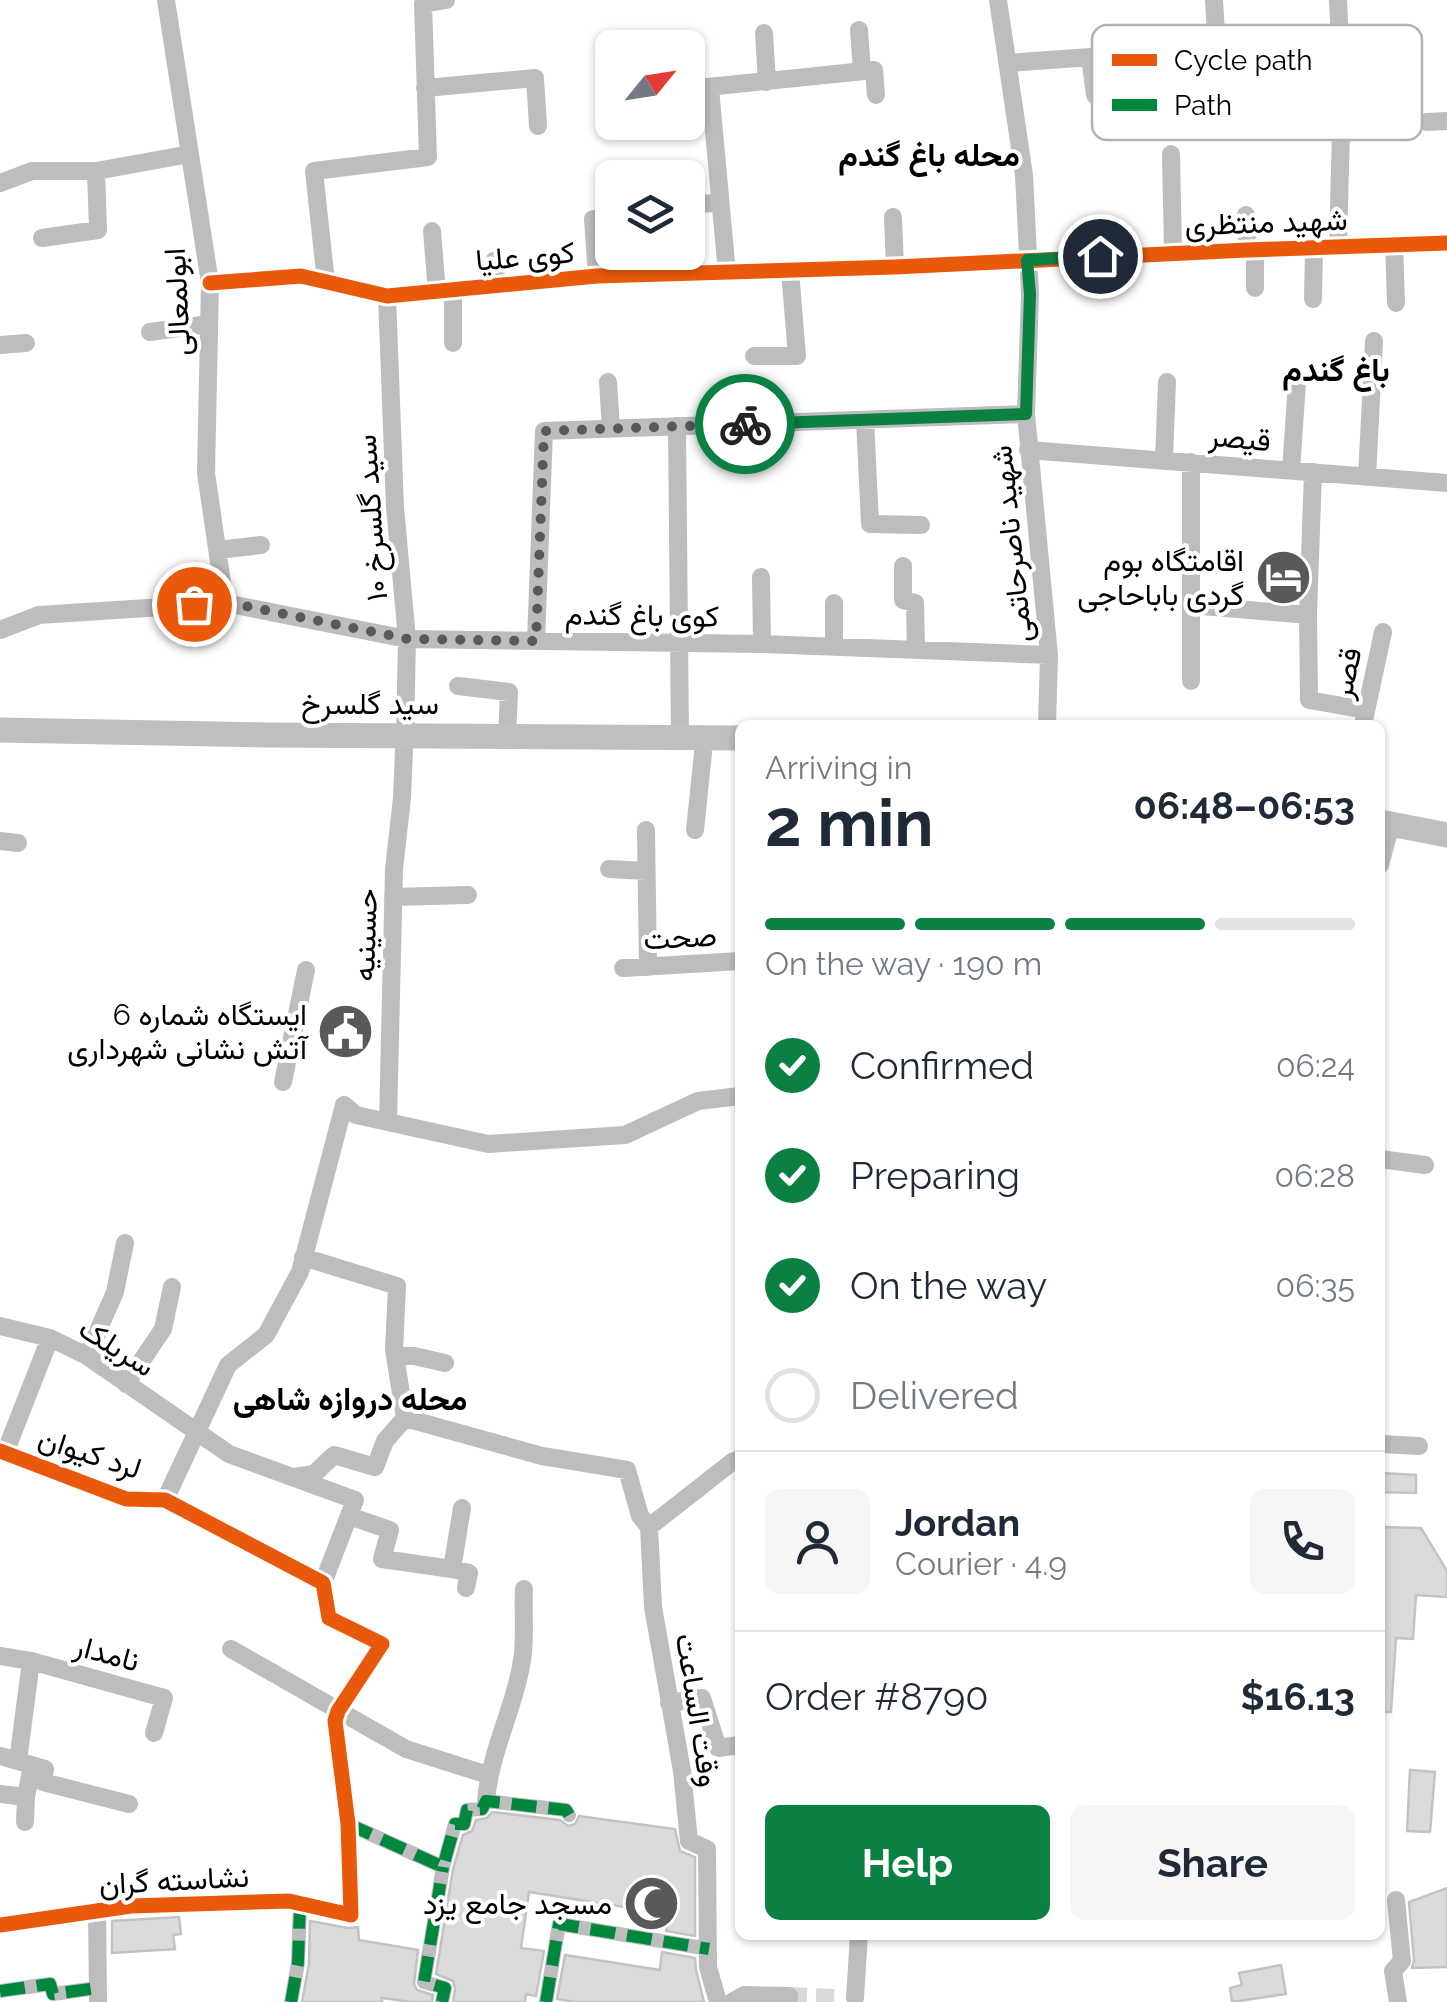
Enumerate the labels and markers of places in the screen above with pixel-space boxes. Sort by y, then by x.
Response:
pin [1058,214,1143,299]
place label: اقامتگاه بوم گردی باباحاجی [1077,543,1244,613]
hotel icon: اقامتگاه بوم گردی باباحاجی [1253,547,1313,607]
pin [152,562,237,647]
place label: ایستگاه شماره 6 آتش نشانی شهرداری [67,997,309,1067]
public building icon: ایستگاه شماره 6 آتش نشانی شهرداری [316,1001,376,1061]
mosque icon: مسجد جامع یزد [621,1873,681,1933]
place label: مسجد جامع یزد [423,1886,612,1924]

